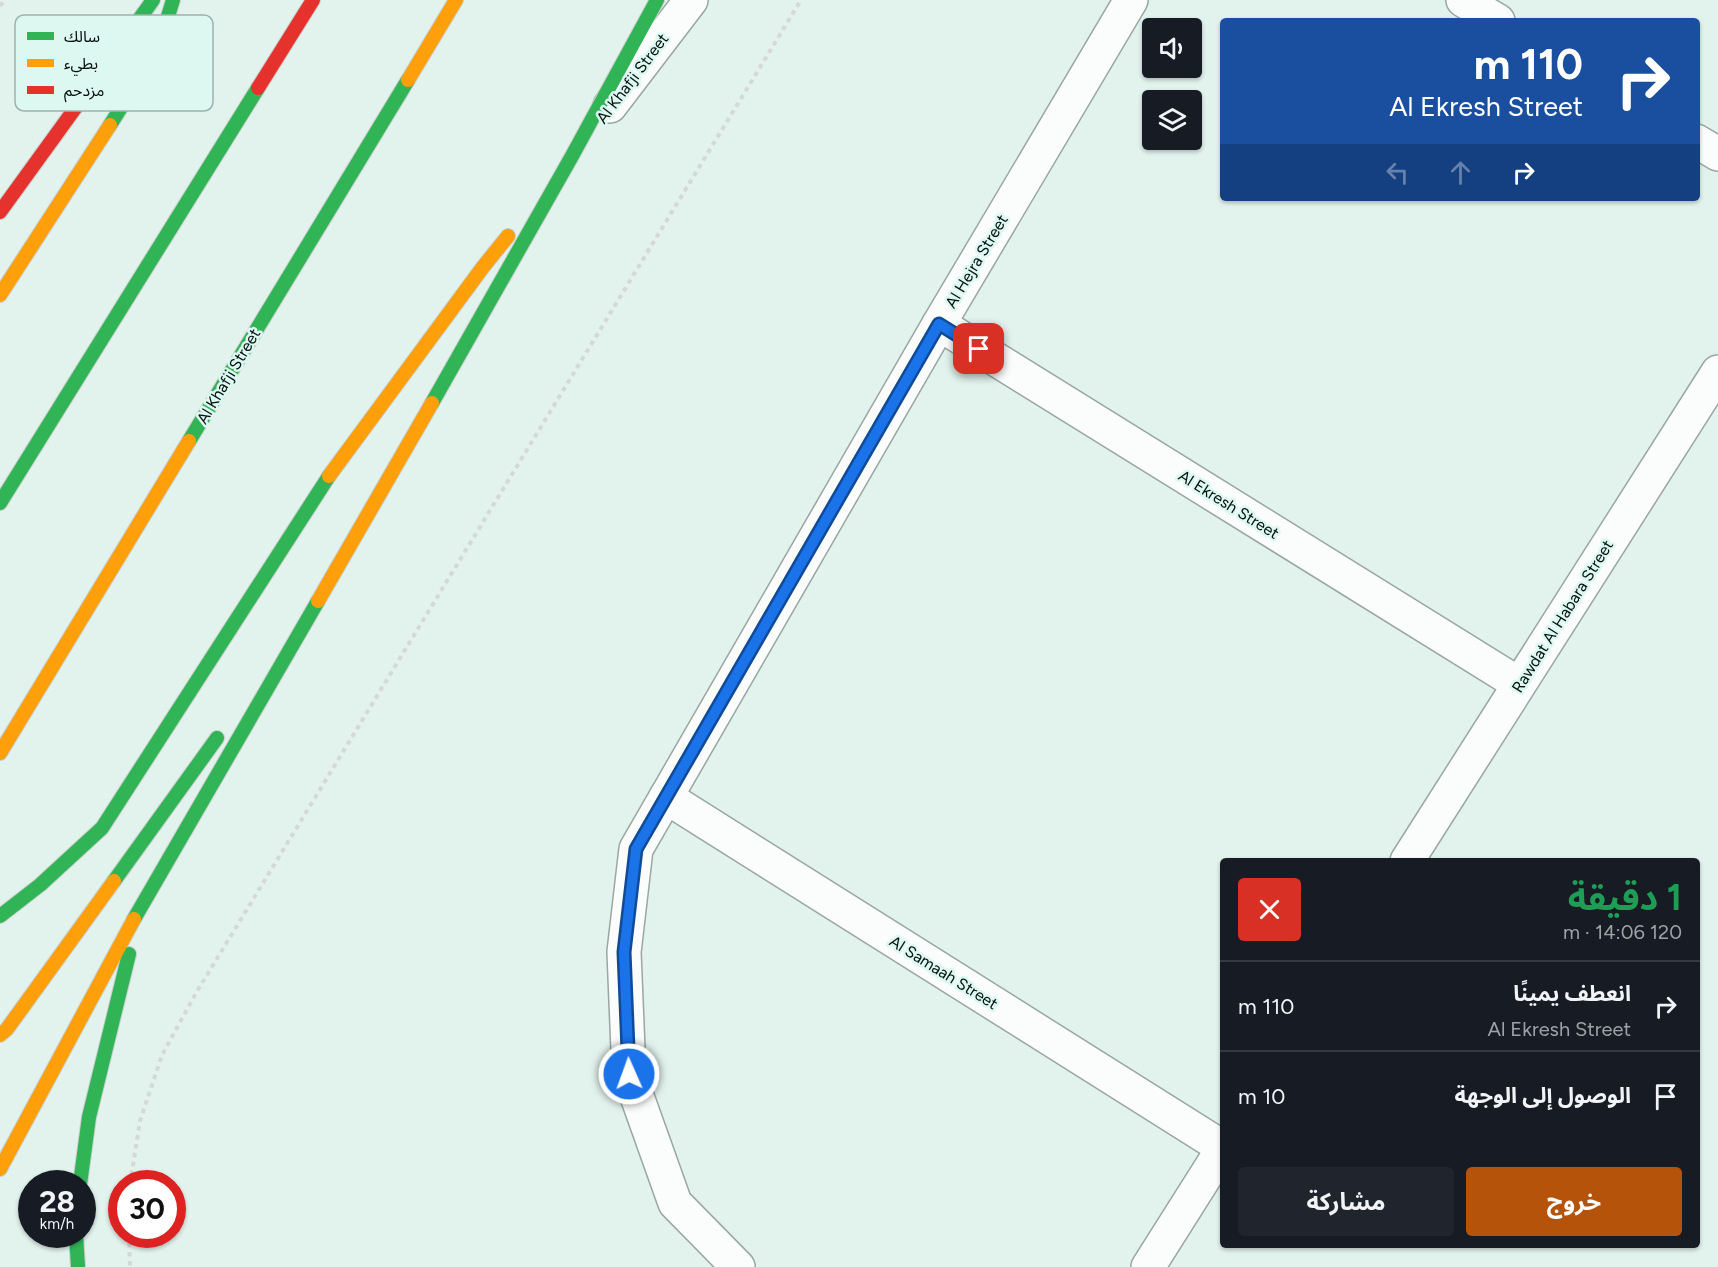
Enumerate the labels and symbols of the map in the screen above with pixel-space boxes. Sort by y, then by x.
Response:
legend [15,15,213,111]
text: سالك [64,27,100,46]
street label: Al Khafji Street [592,30,672,127]
text: بطيء [64,54,98,76]
text: مزدحم [64,81,104,103]
street label: Al Hejra Street [941,211,1012,311]
pin [953,323,1004,374]
street label: Al Khafji Street [193,325,264,427]
street label: Al Ekresh Street [1175,466,1282,543]
street label: Rawdat Al Habara Street [1508,536,1617,696]
street label: Al Samaah Street [886,932,1001,1013]
position arrow [597,1042,661,1106]
speed limit sign: 30 [108,1170,186,1248]

